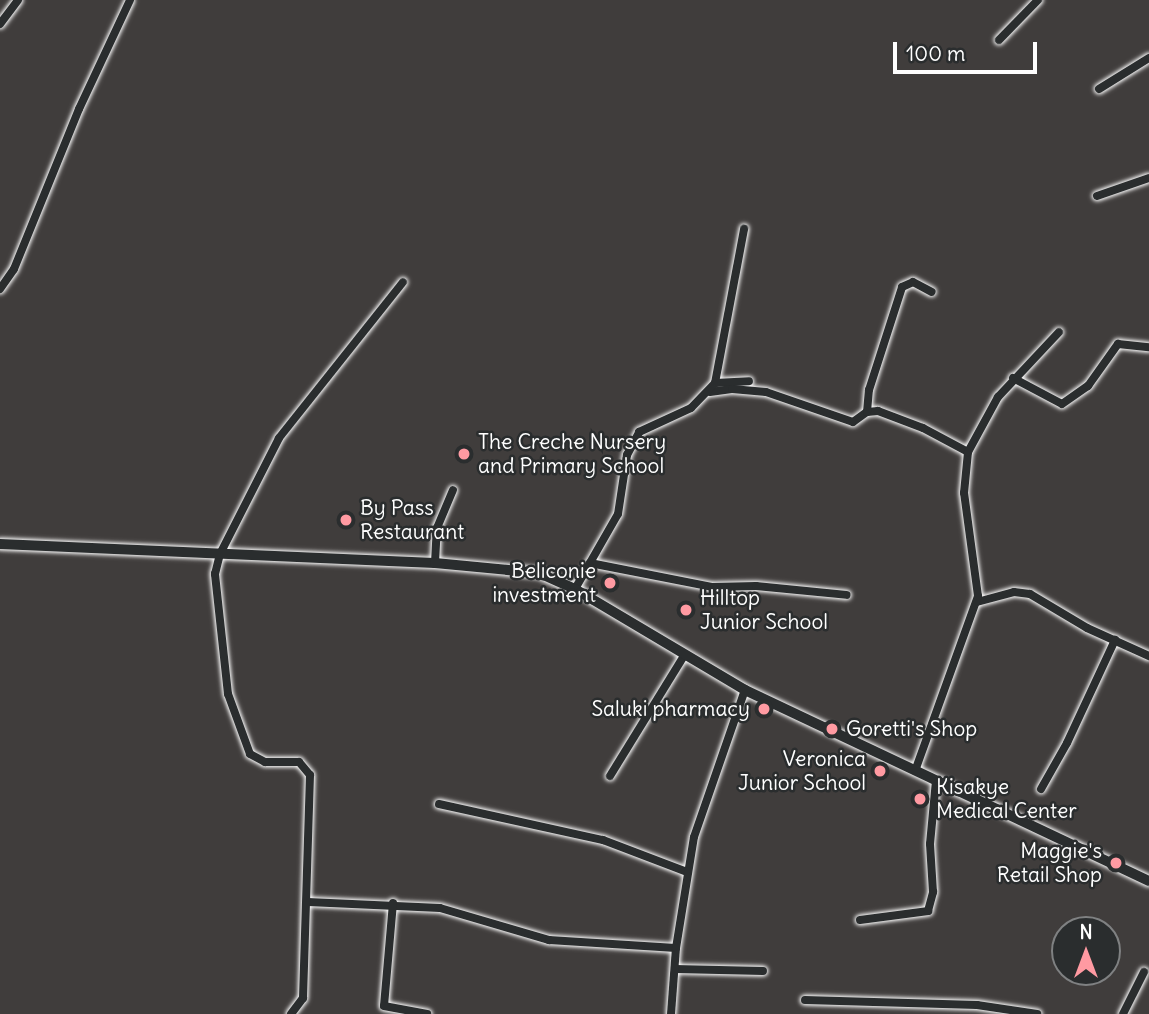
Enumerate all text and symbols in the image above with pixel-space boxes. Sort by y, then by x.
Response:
scale bar [897,28,1040,72]
text: 100 m [906,40,965,67]
place label: The Creche Nursery and Primary School [478,429,666,479]
marker: The Creche Nursery and Primary School [456,446,472,462]
place label: By Pass Restaurant [360,495,464,545]
marker: By Pass Restaurant [338,512,354,528]
place label: Beliconie investment [492,558,596,608]
marker: Beliconie investment [602,575,618,591]
place label: Hilltop Junior School [700,585,828,635]
marker: Hilltop Junior School [678,602,694,618]
place label: Saluki pharmacy [591,696,750,722]
marker: Saluki pharmacy [756,701,772,717]
place label: Goretti's Shop [846,716,977,742]
marker: Goretti's Shop [824,721,840,737]
place label: Veronica Junior School [738,746,866,796]
marker: Veronica Junior School [872,763,888,779]
place label: Kisakye Medical Center [936,774,1077,824]
marker: Kisakye Medical Center [910,789,930,809]
place label: Maggie's Retail Shop [997,838,1102,888]
marker: Maggie's Retail Shop [1108,855,1124,871]
north arrow [1051,916,1121,986]
text: N [1079,920,1093,944]

